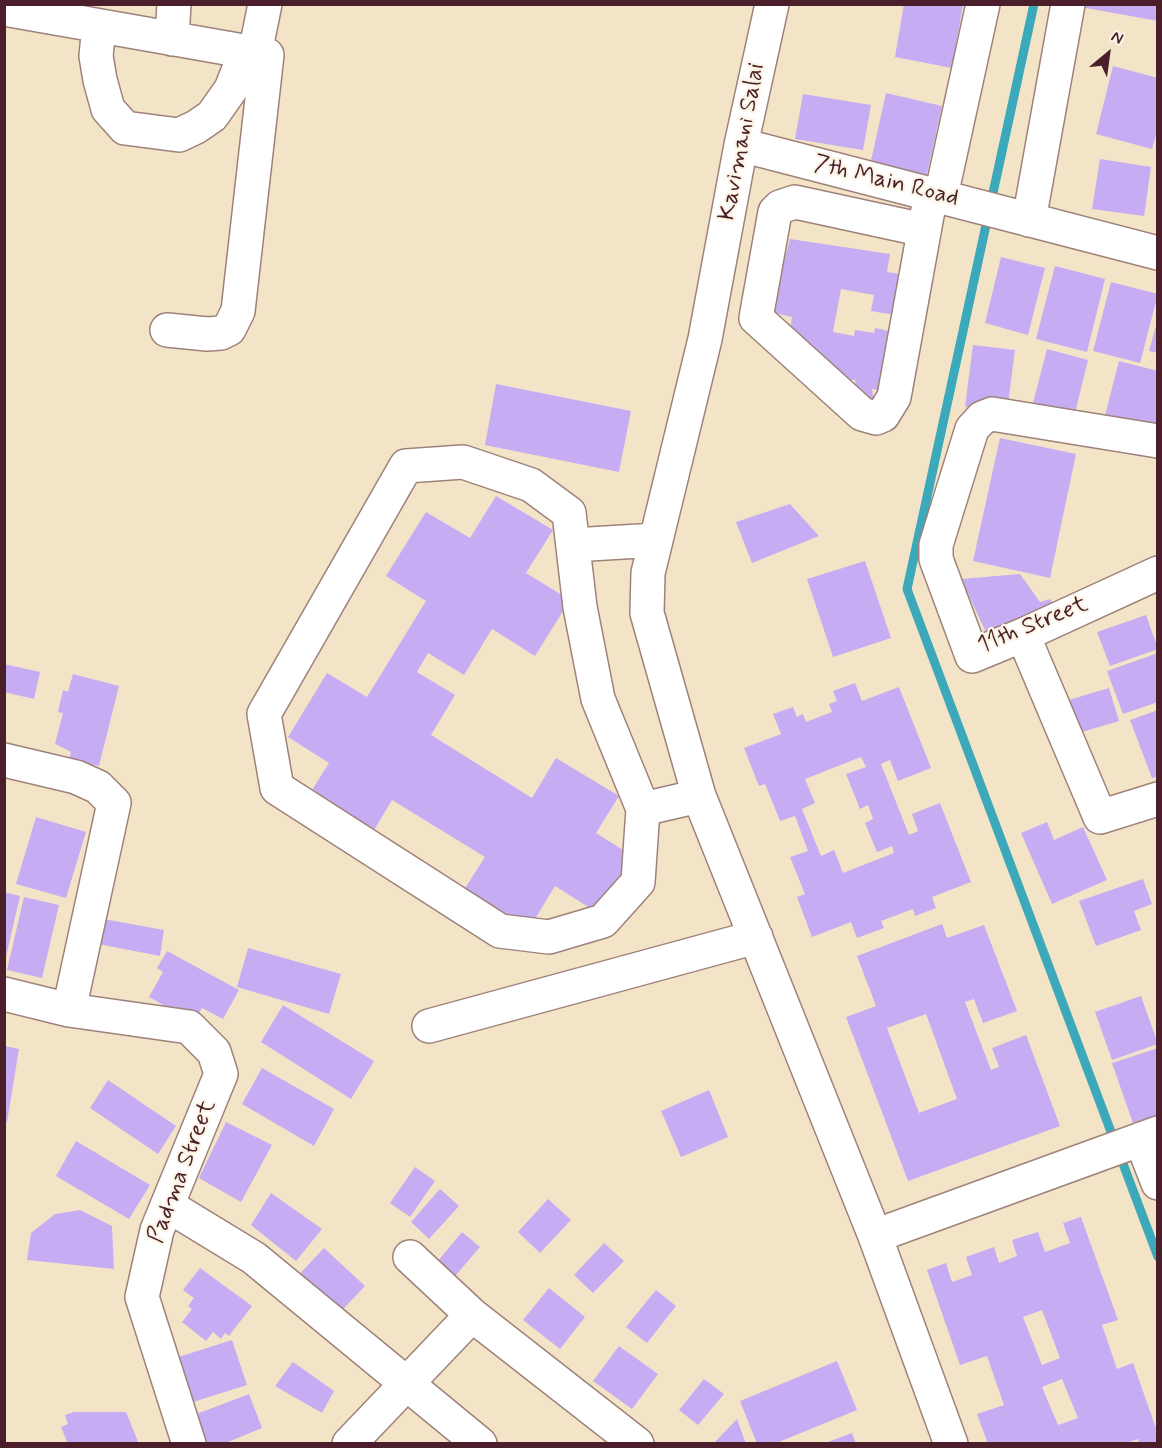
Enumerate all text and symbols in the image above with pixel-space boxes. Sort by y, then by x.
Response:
north arrow [1078,24,1138,84]
text: N [1107,26,1127,50]
street label: Kavimani Salai [714,61,772,223]
street label: 7th Main Road [811,150,961,214]
street label: 11th Street [974,591,1092,661]
street label: Padma Street [143,1096,223,1248]

